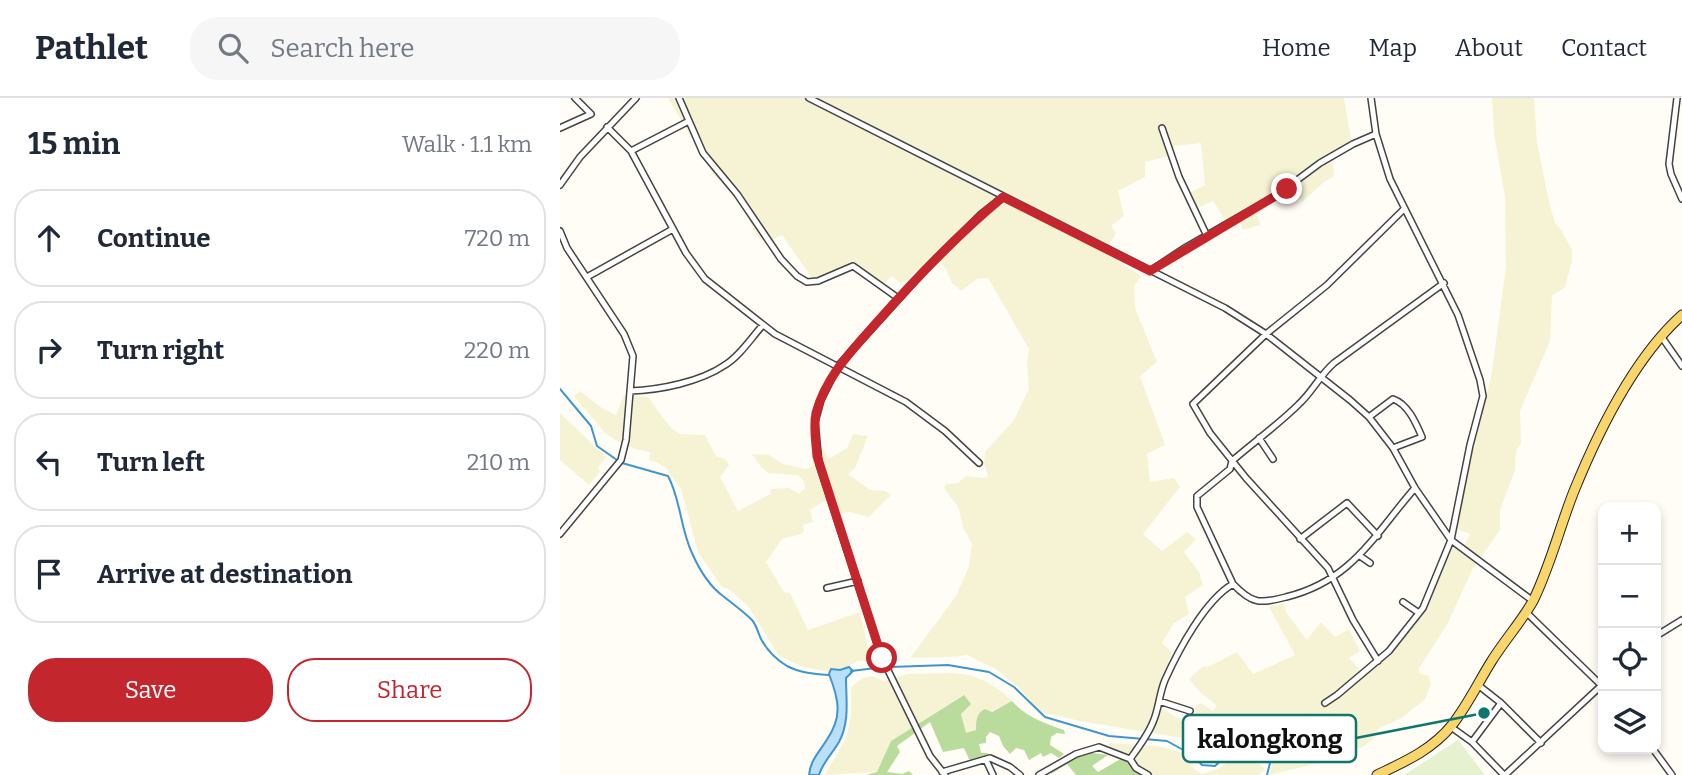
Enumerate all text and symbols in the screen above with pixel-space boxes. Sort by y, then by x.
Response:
search box [190,17,680,80]
text: Pathlet [35,28,148,68]
icon: search [214,29,252,67]
text: Search here [270,33,414,64]
text: Home [1262,34,1331,62]
text: Map [1369,34,1417,62]
text: About [1455,34,1523,62]
text: Contact [1561,34,1647,62]
text: 15 min [28,126,120,162]
text: Walk · 1.1 km [402,130,532,158]
route end [1271,173,1302,204]
icon: ahead [30,219,68,257]
text: Continue [97,223,211,254]
text: 720 m [465,224,530,252]
icon: right [30,331,68,369]
text: Turn right [97,335,224,366]
text: 220 m [464,336,530,364]
icon: left [30,443,68,481]
text: Turn left [97,447,205,478]
text: 210 m [467,448,530,476]
map controls [1598,502,1661,754]
button: + [1598,502,1661,565]
icon: arrive [30,555,68,593]
text: Arrive at destination [97,559,352,590]
button: − [1598,565,1661,628]
button: locate [1598,628,1661,691]
route start [866,642,897,673]
button: Save [28,658,273,722]
button: Share [287,658,532,722]
button: layers [1598,691,1661,754]
callout: kalongkong [1183,715,1356,762]
text: kalongkong [1197,724,1343,755]

